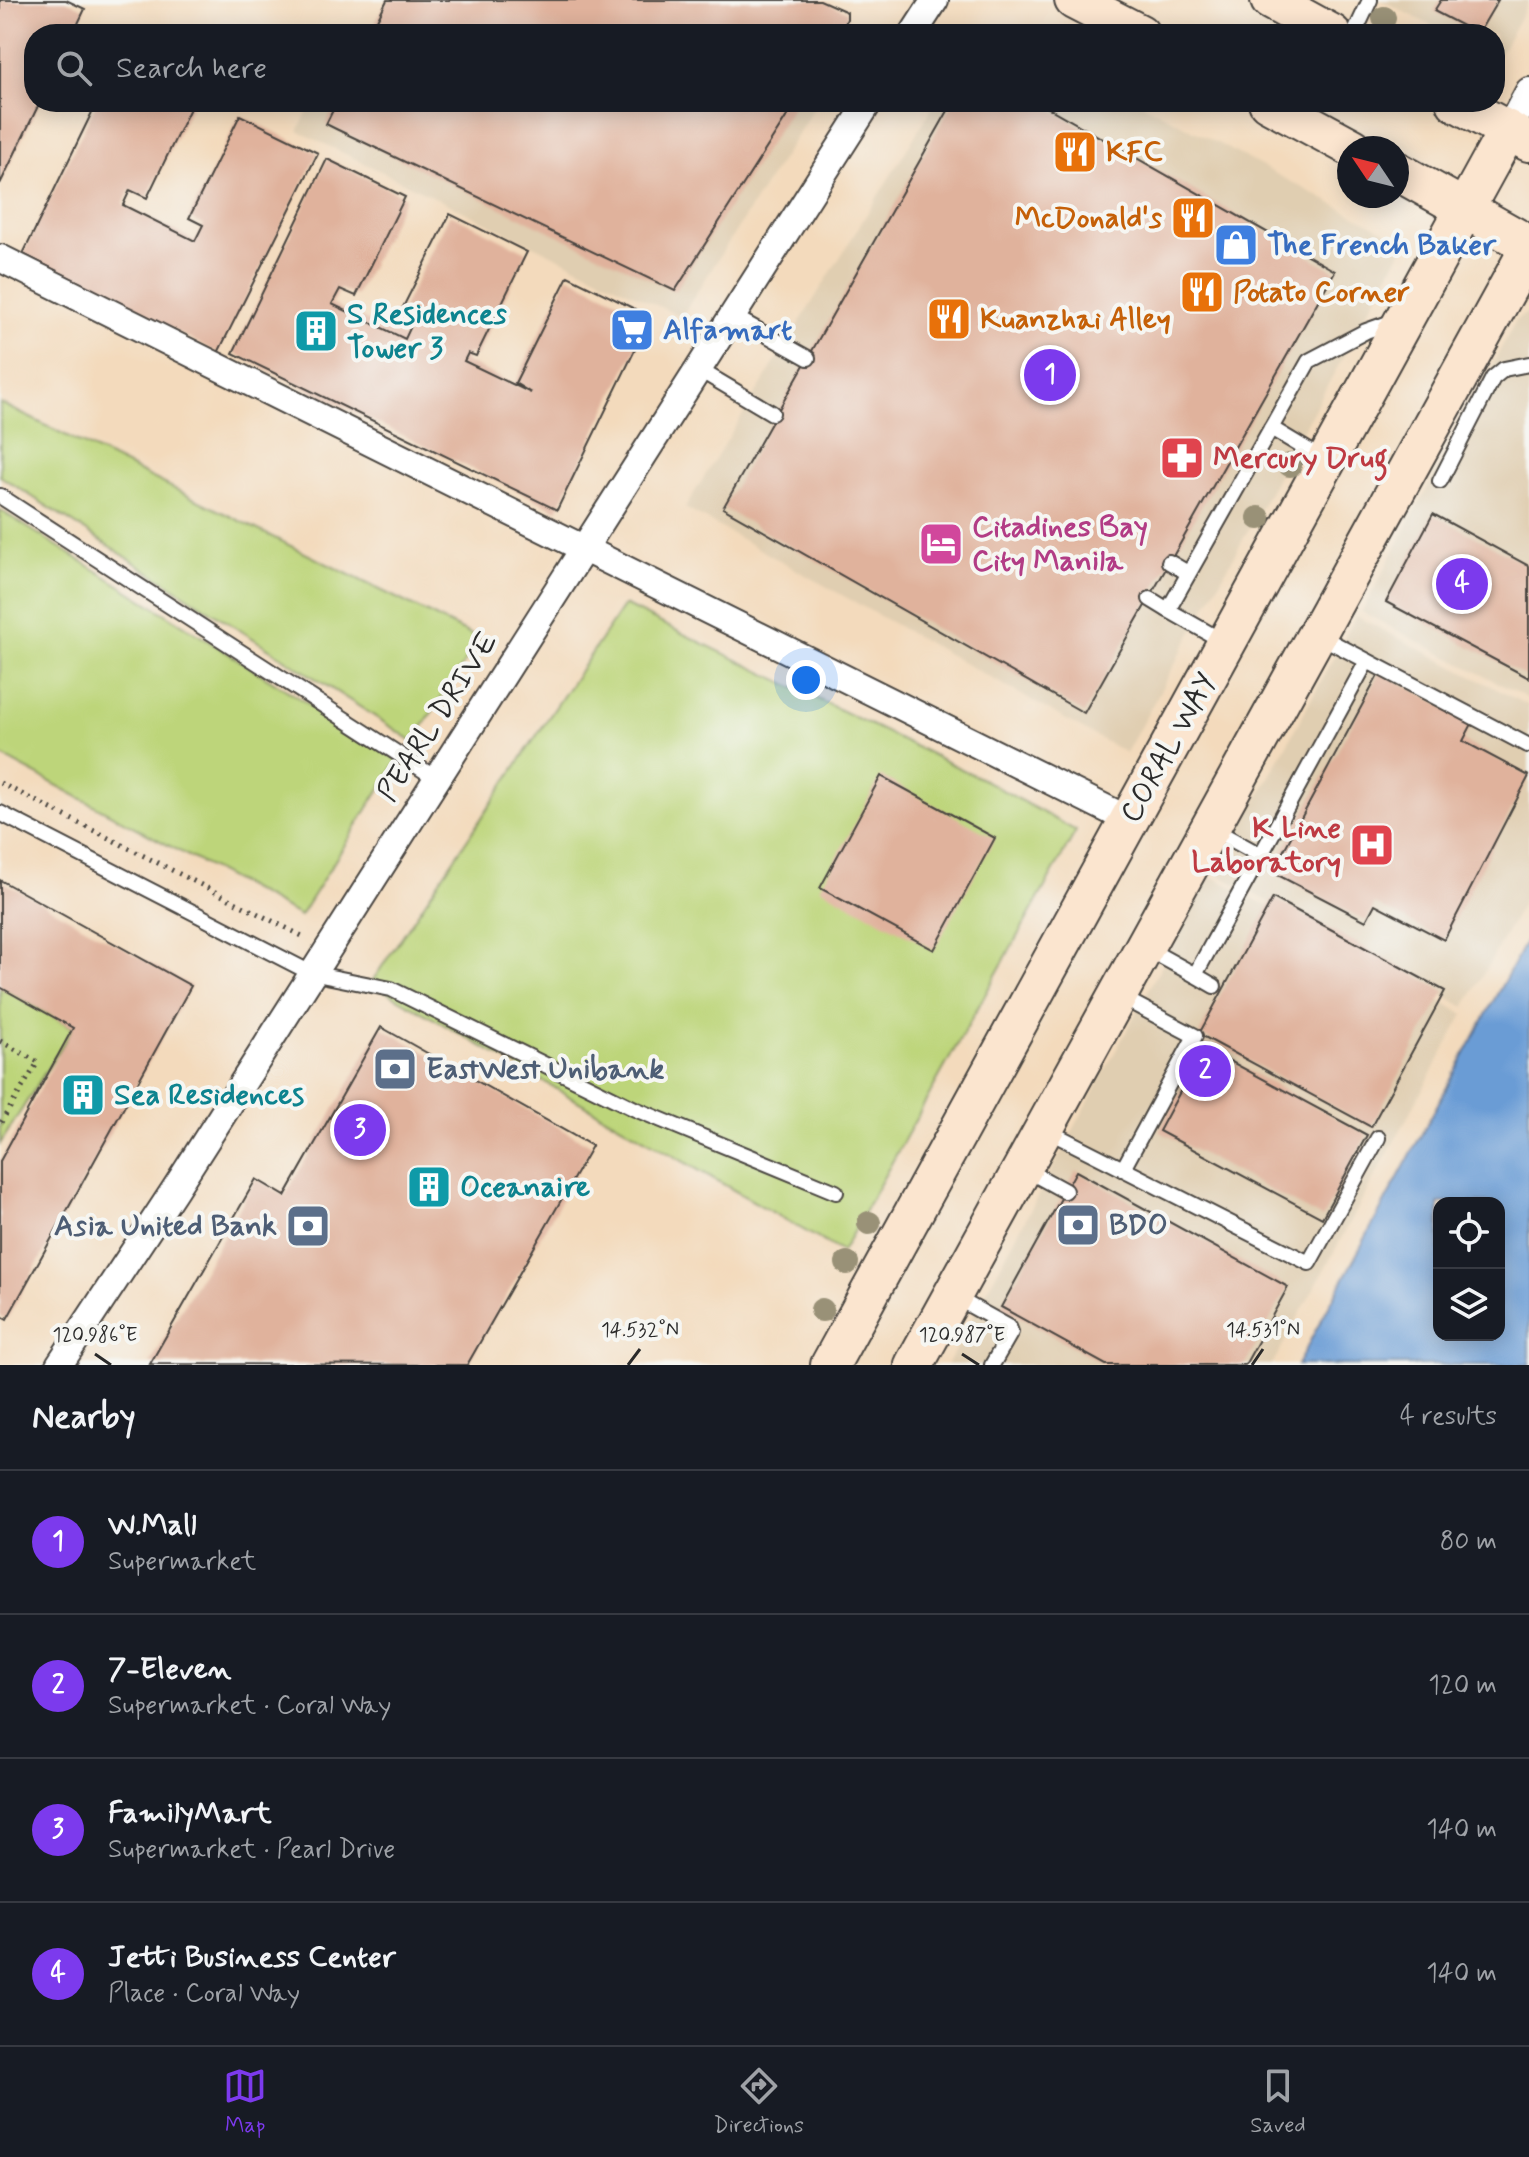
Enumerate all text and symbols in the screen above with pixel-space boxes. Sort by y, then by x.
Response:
search box [24,24,1505,112]
icon: search [52,46,96,90]
text: Search here [116,49,267,88]
restaurant icon: KFC [1051,128,1099,176]
place label: KFC [1106,133,1163,172]
north arrow [1337,136,1409,208]
restaurant icon: McDonald's [1169,194,1217,242]
place label: McDonald's [1015,199,1163,238]
shop icon: The French Baker [1212,221,1260,269]
place label: The French Baker [1267,226,1497,265]
restaurant icon: Potato Corner [1178,268,1226,316]
place label: Potato Corner [1233,273,1410,312]
place label: S Residences Tower 3 [347,295,507,368]
restaurant icon: Kuanzhai Alley [925,295,973,343]
place label: Kuanzhai Alley [980,300,1171,339]
supermarket icon: Alfamart [608,306,656,354]
building icon: S Residences Tower 3 [292,307,340,355]
place label: Alfamart [663,311,792,350]
pin: 1 [1024,345,1076,405]
pharmacy icon: Mercury Drug [1158,434,1206,482]
place label: Mercury Drug [1213,439,1388,482]
place label: Citadines Bay City Manila [972,508,1148,581]
hotel icon: Citadines Bay City Manila [917,520,965,568]
pin: 4 [1436,554,1488,614]
street label: PEARL DRIVE [369,625,507,809]
your location [786,660,826,700]
street label: CORAL WAY [1112,666,1226,830]
place label: K Line Laboratory [1191,809,1341,882]
hospital icon: K Line Laboratory [1348,821,1396,869]
pin: 2 [1179,1041,1231,1101]
bank icon: EastWest Unibank [371,1045,419,1093]
place label: EastWest Unibank [426,1050,664,1089]
building icon: Sea Residences [59,1071,107,1119]
place label: Sea Residences [114,1076,304,1115]
pin: 3 [334,1100,386,1160]
building icon: Oceanaire [405,1163,453,1211]
place label: Oceanaire [460,1168,590,1207]
map controls [1433,1197,1505,1341]
button: locate [1433,1197,1505,1269]
bank icon: BDO [1054,1201,1102,1249]
bank icon: Asia United Bank [284,1202,332,1250]
place label: BDO [1109,1206,1168,1245]
place label: Asia United Bank [54,1207,277,1246]
button: layers [1433,1269,1505,1341]
text: 14.532°N [601,1317,679,1344]
text: 14.531°N [1226,1317,1300,1344]
text: 120.986°E [53,1322,137,1349]
text: 120.987°E [919,1322,1005,1349]
text: Nearby [32,1395,136,1440]
text: 4 results [1400,1400,1497,1434]
text: W.Mall [108,1506,197,1545]
text: 1 [52,1525,64,1559]
text: 80 m [1440,1525,1497,1559]
text: Supermarket [108,1545,256,1579]
text: 7-Eleven [108,1650,231,1689]
text: 2 [52,1669,64,1703]
text: 120 m [1428,1669,1497,1703]
text: Supermarket · Coral Way [108,1689,391,1723]
text: FamilyMart [108,1794,272,1833]
text: 3 [52,1813,64,1847]
text: 140 m [1426,1813,1497,1847]
text: Supermarket · Pearl Drive [108,1833,395,1867]
text: Jetti Business Center [108,1938,396,1977]
text: 4 [50,1957,66,1991]
text: 140 m [1426,1957,1497,1991]
text: Place · Coral Way [108,1977,300,2011]
tab: Map [223,2064,267,2140]
tab: Directions [713,2064,804,2140]
tab: Saved [1250,2064,1306,2140]

